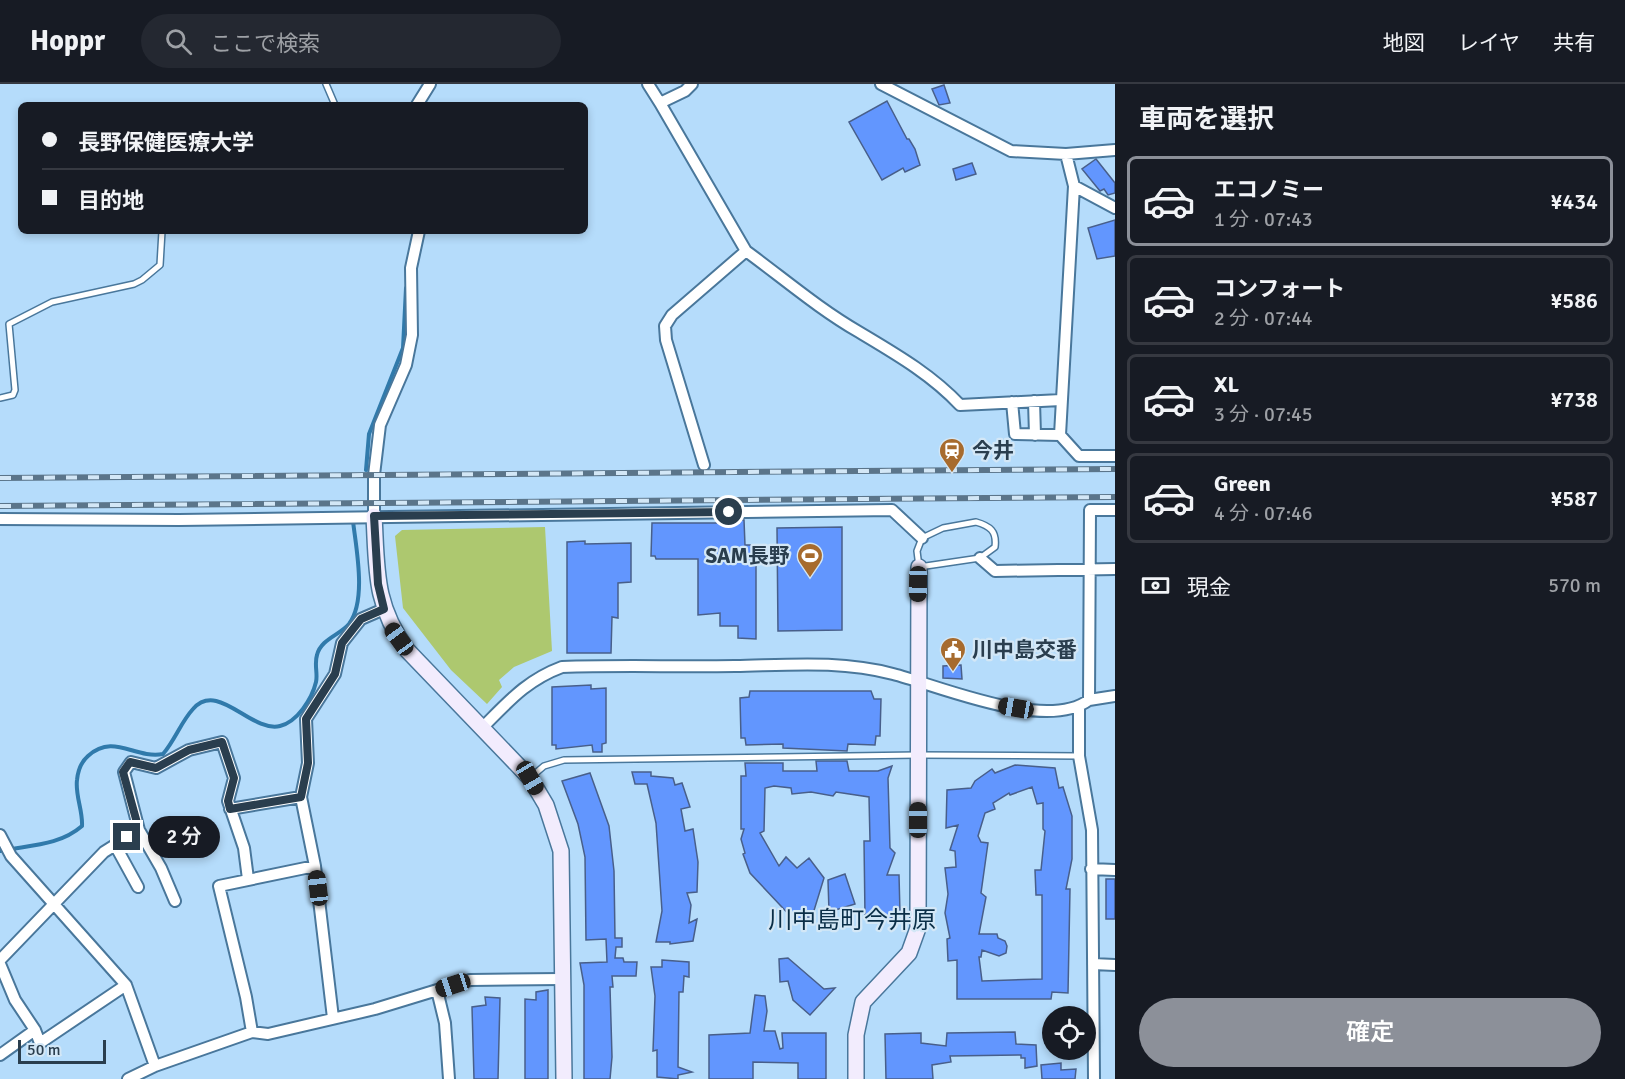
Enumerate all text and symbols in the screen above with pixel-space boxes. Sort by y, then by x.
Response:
search box [141,14,561,68]
text: Hoppr [30,24,105,58]
icon: search [162,25,195,58]
text: ここで検索 [210,30,320,57]
text: 地図 [1383,30,1425,56]
text: レイヤ [1458,30,1520,56]
text: 共有 [1553,30,1595,56]
text: 車両を選択 [1139,103,1274,136]
text: 長野保健医療大学 [78,129,254,156]
icon: car [1142,174,1196,228]
text: エコノミー [1214,176,1324,203]
text: 目的地 [78,187,144,214]
text: ¥434 [1550,188,1598,215]
text: 1 分 · 07:43 [1214,207,1313,232]
icon: car [1142,273,1196,327]
text: コンフォート [1214,275,1345,302]
text: ¥586 [1550,287,1598,314]
text: 2 分 · 07:44 [1214,306,1313,331]
text: XL [1214,371,1239,398]
icon: car [1142,372,1196,426]
text: ¥738 [1550,386,1598,413]
text: 3 分 · 07:45 [1214,402,1313,427]
station icon: 今井 [937,436,967,474]
place label: 今井 [972,438,1014,464]
text: Green [1214,470,1271,497]
icon: car [1142,471,1196,525]
text: ¥587 [1550,485,1598,512]
route start [715,498,742,525]
text: 4 分 · 07:46 [1214,501,1313,526]
sports icon: SAM長野 [795,541,825,579]
place label: SAM長野 [705,543,790,569]
car [909,566,927,602]
icon: cash [1139,569,1172,602]
text: 570 m [1548,573,1601,598]
text: 現金 [1187,574,1231,601]
car [381,619,417,659]
public building icon: 川中島交番 [938,635,968,673]
place label: 川中島交番 [972,637,1077,663]
car [997,696,1035,720]
car [513,758,547,798]
car [909,802,927,838]
callout: 2 分 [148,816,220,858]
route end [113,823,140,850]
text: 2 分 [166,824,202,849]
car [307,869,329,907]
district label: 川中島町今井原 [768,905,936,935]
car [433,971,473,999]
button: 確定 [1139,998,1601,1067]
map controls [1042,1006,1096,1060]
button: locate [1042,1006,1096,1060]
scale bar [18,1037,106,1064]
text: 50 m [27,1040,61,1060]

